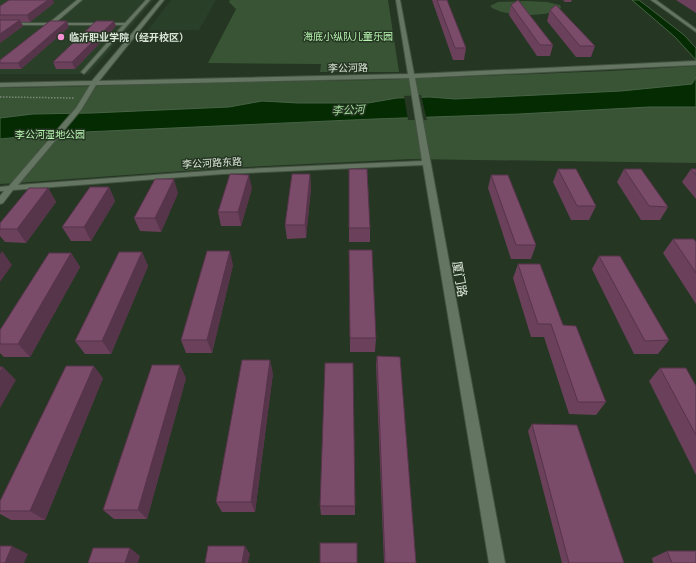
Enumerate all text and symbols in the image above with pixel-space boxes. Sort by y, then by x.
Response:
park label: 海底小纵队儿童乐园 [303,30,393,43]
place label: 临沂职业学院（经开校区） [69,31,189,44]
marker: 临沂职业学院（经开校区） [56,32,66,42]
street label: 李公河路 [328,61,368,75]
water label: 李公河 [331,102,367,118]
park label: 李公河湿地公园 [15,128,85,141]
street label: 李公河路东路 [182,155,242,171]
street label: 厦门路 [449,260,471,298]

